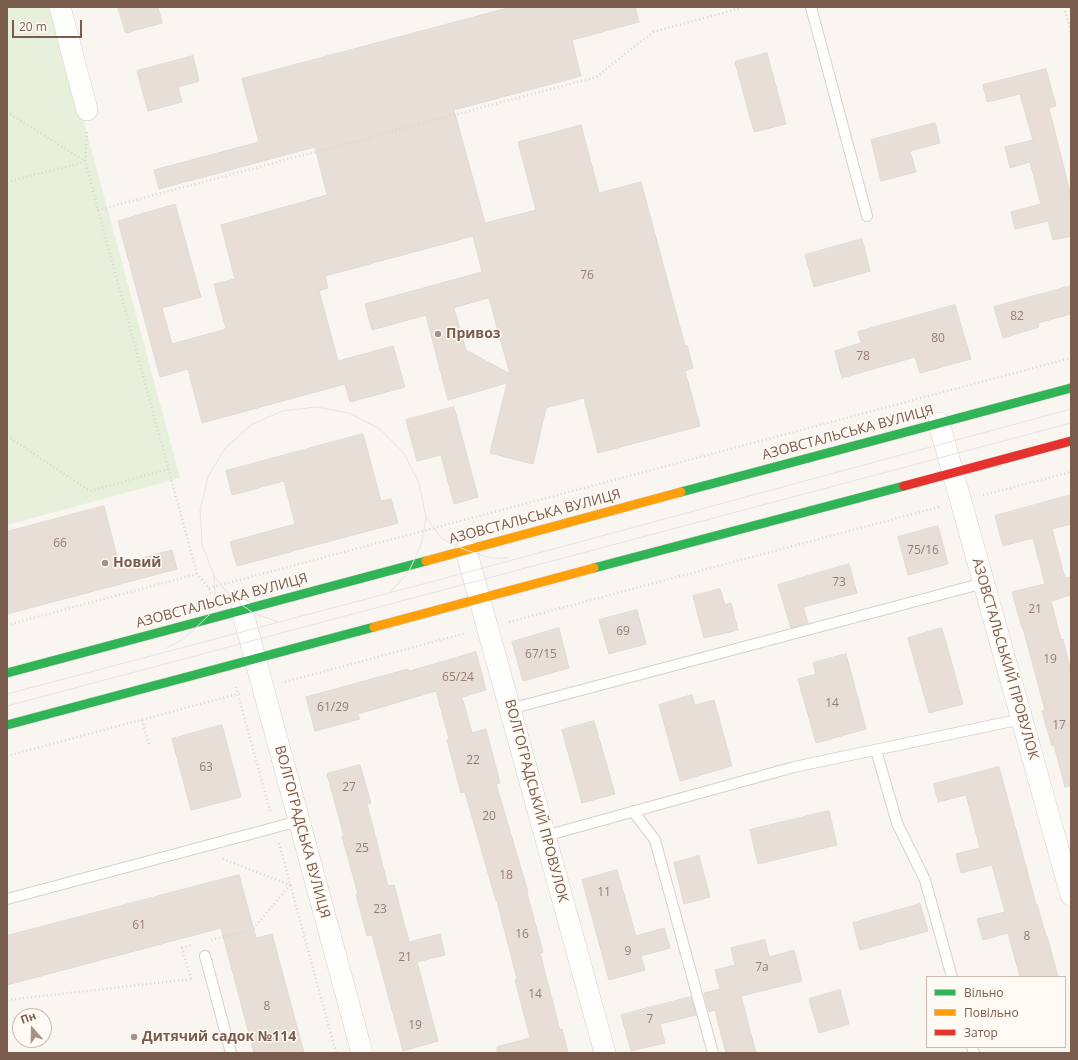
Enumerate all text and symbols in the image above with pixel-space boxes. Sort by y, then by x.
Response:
scale bar [14,12,84,38]
text: 20 m [19,18,47,35]
house number: 76 [580,269,594,283]
house number: 82 [1010,310,1024,324]
place label: Привоз [446,326,501,342]
marker: Привоз [433,329,443,339]
house number: 80 [931,332,945,346]
house number: 78 [856,350,870,364]
street label: АЗОВСТАЛЬСЬКА ВУЛИЦЯ [760,402,936,464]
street label: АЗОВСТАЛЬСЬКА ВУЛИЦЯ [447,486,623,548]
house number: 66 [53,537,67,551]
house number: 75/16 [907,544,939,558]
place label: Новий [113,555,161,571]
street label: АЗОВСТАЛЬСЬКИЙ ПРОВУЛОК [968,556,1042,762]
marker: Новий [100,558,110,568]
street label: АЗОВСТАЛЬСЬКА ВУЛИЦЯ [134,570,310,632]
house number: 73 [832,576,846,590]
house number: 21 [1028,603,1042,617]
house number: 69 [616,625,630,639]
house number: 67/15 [525,648,557,662]
house number: 19 [1043,653,1057,667]
house number: 65/24 [442,671,474,685]
house number: 14 [825,697,839,711]
street label: ВОЛГОГРАДСЬКИЙ ПРОВУЛОК [501,698,571,904]
house number: 61/29 [317,701,349,715]
house number: 17 [1052,719,1066,733]
street label: ВОЛГОГРАДСЬКА ВУЛИЦЯ [271,744,333,920]
house number: 22 [466,754,480,768]
house number: 63 [199,761,213,775]
house number: 27 [342,781,356,795]
house number: 20 [482,810,496,824]
house number: 25 [355,842,369,856]
house number: 18 [499,869,513,883]
house number: 11 [597,886,611,900]
house number: 23 [373,903,387,917]
house number: 61 [132,919,146,933]
house number: 16 [515,928,529,942]
house number: 8 [1024,930,1030,944]
house number: 9 [625,945,631,959]
house number: 21 [398,951,412,965]
house number: 7а [755,961,769,975]
legend [926,976,1066,1048]
text: Вільно [964,984,1004,1001]
house number: 14 [528,988,542,1002]
house number: 8 [264,1000,270,1014]
text: Повільно [964,1004,1019,1021]
north arrow [12,1008,52,1048]
text: Пн [18,1008,38,1027]
house number: 7 [647,1013,653,1027]
house number: 19 [408,1019,422,1033]
text: Затор [964,1024,998,1041]
place label: Дитячий садок №114 [142,1029,296,1045]
marker: Дитячий садок №114 [129,1032,139,1042]

